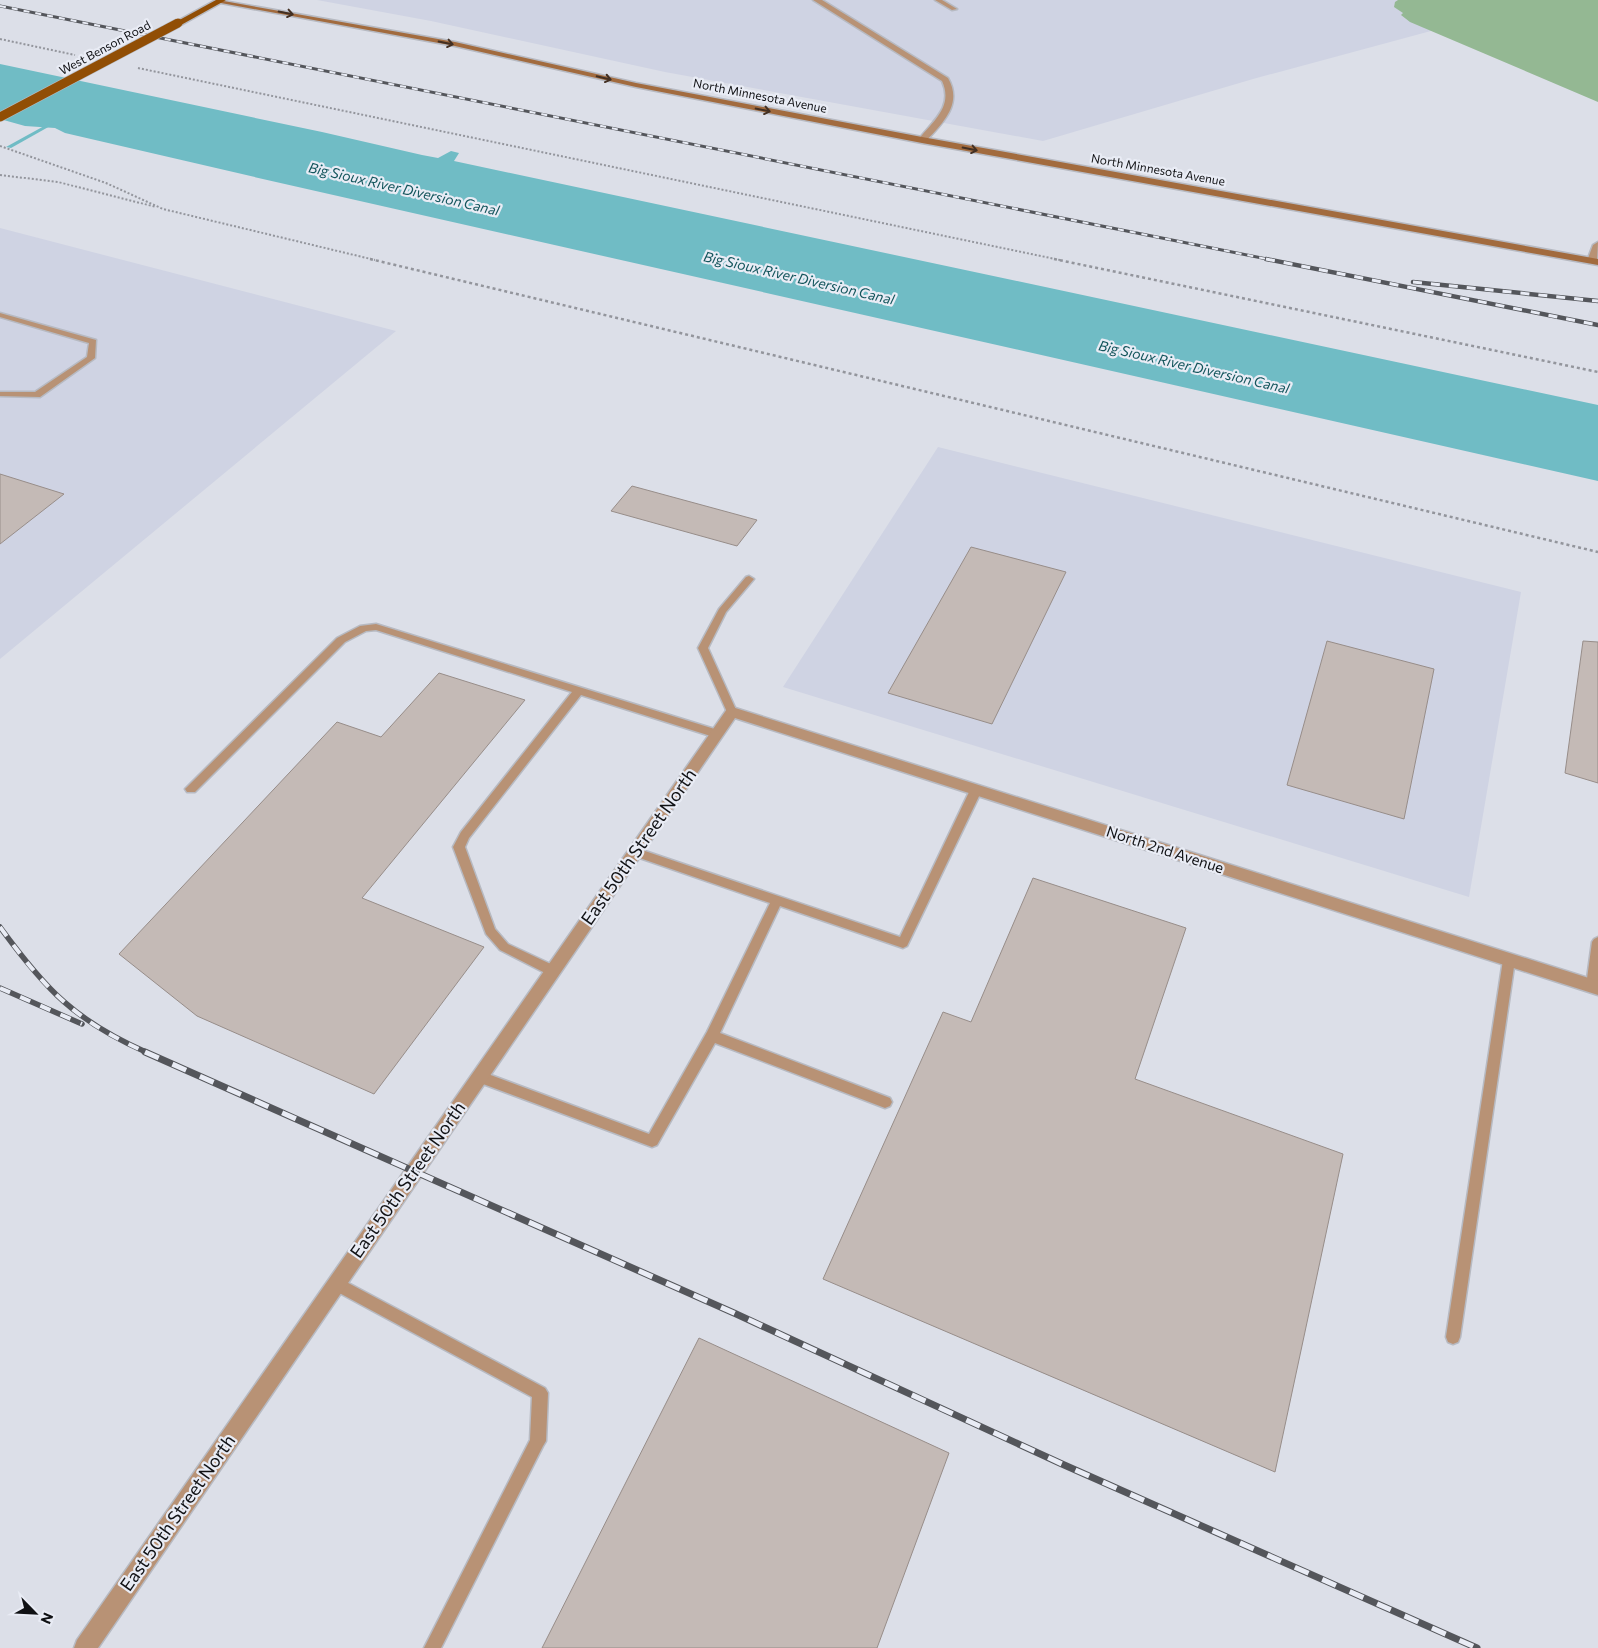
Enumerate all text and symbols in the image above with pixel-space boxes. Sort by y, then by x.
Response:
one-way arrow [277,8,293,18]
street label: West Benson Road [57,17,153,77]
one-way arrow [437,38,453,48]
one-way arrow [596,74,612,83]
street label: North Minnesota Avenue [692,75,828,115]
one-way arrow [755,105,771,115]
one-way arrow [962,145,978,154]
street label: North Minnesota Avenue [1090,150,1226,188]
water label: Big Sioux River Diversion Canal [307,158,502,219]
water label: Big Sioux River Diversion Canal [702,247,897,308]
water label: Big Sioux River Diversion Canal [1097,336,1292,397]
street label: East 50th Street North [576,764,700,929]
street label: North 2nd Avenue [1104,822,1226,877]
street label: East 50th Street North [345,1097,469,1262]
street label: East 50th Street North [115,1430,239,1595]
north arrow [10,1588,60,1638]
text: N [37,1610,57,1627]

